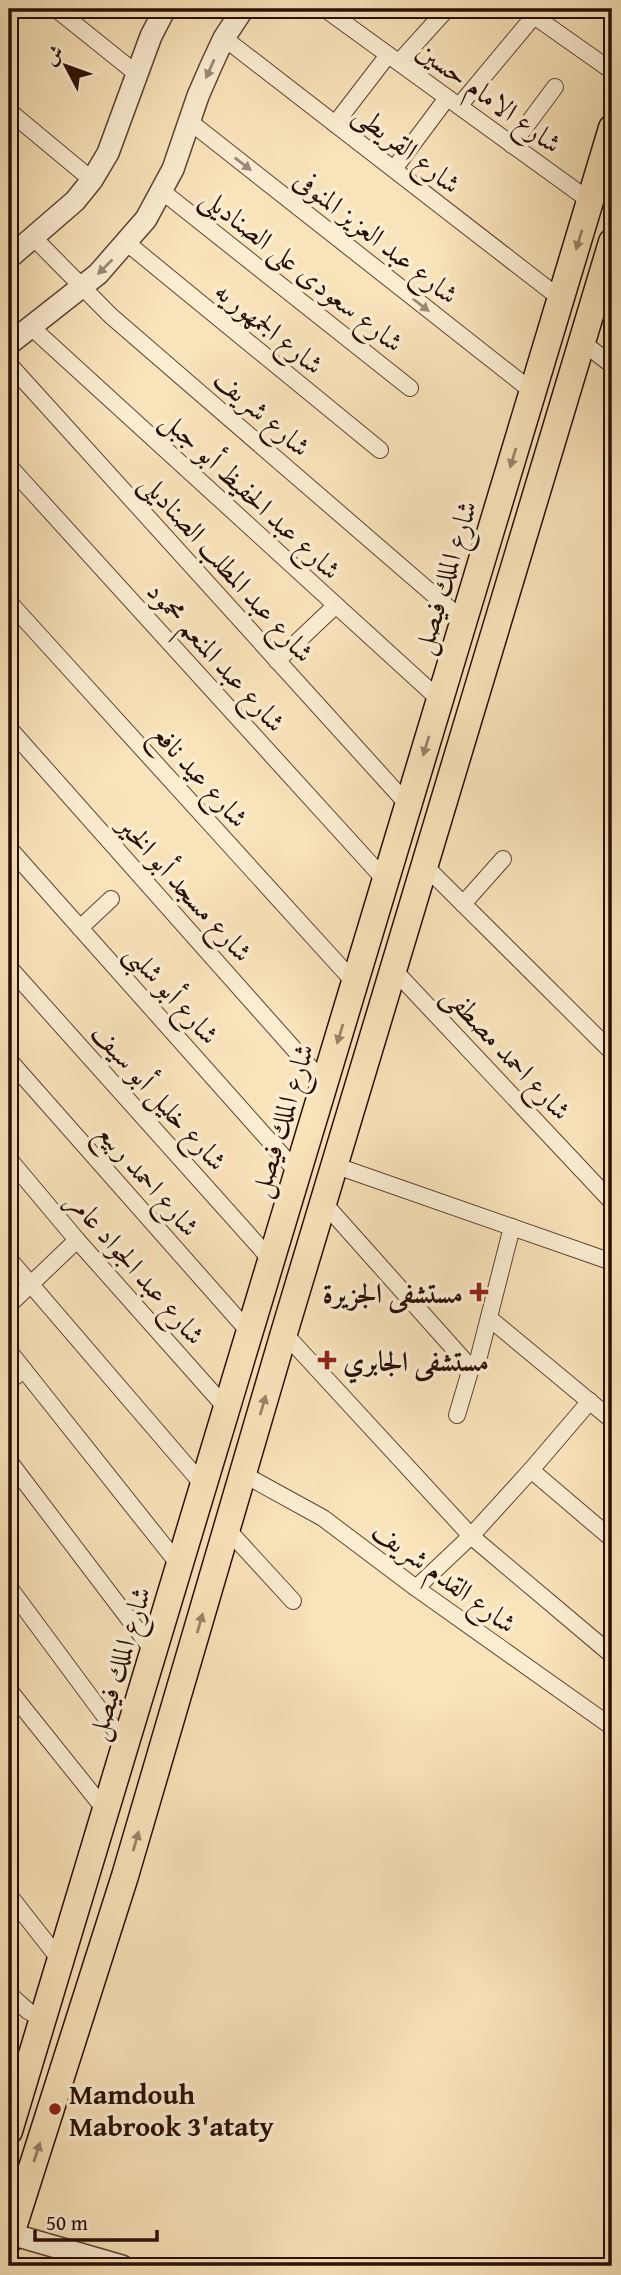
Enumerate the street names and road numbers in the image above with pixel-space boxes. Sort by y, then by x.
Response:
street label: شارع الامام حسين [406,29,571,167]
street label: شارع القريطى [343,93,470,206]
street label: شارع عبد العزيز المنوفى [283,158,468,317]
street label: شارع سعودى على الصناديلى [190,177,413,364]
street label: شارع الجمهوريه [204,270,333,387]
street label: شارع شريف [203,358,321,469]
street label: شارع عبد الحفيظ أبو جبل [150,399,351,592]
street label: شارع عبد المطلب الصناديلى [128,463,325,674]
street label: شارع الملك فيصل [401,495,491,660]
street label: شارع عبد المنعم محمود [133,571,296,745]
street label: شارع عيد نافع [138,714,259,840]
street label: شارع مسجد أبو الخير [104,803,263,973]
street label: شارع أبو شلبى [113,933,230,1056]
street label: شارع احمد مصطفى [431,975,582,1132]
street label: شارع خليل أبو سيف [79,1013,238,1182]
street label: شارع الملك فيصل [238,1038,328,1203]
street label: شارع احمد ربيع [83,1113,210,1249]
street label: شارع عبد الجواد عامر [55,1181,216,1356]
street label: شارع القدم شريف [361,1509,526,1647]
street label: شارع الملك فيصل [75,1581,165,1746]

